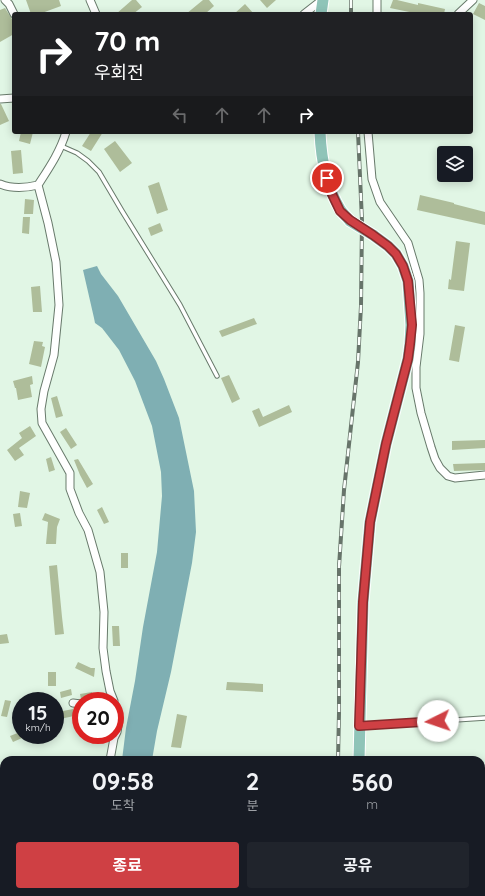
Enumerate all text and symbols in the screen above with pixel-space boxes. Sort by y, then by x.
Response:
text: 70 m [94,23,160,58]
icon: right [28,28,80,80]
text: 우회전 [94,61,144,84]
icon: left [169,104,191,126]
icon: ahead [211,104,233,126]
icon: ahead [253,104,275,126]
icon: right [295,104,317,126]
map controls [437,146,473,182]
button: layers [437,146,473,182]
pin [310,161,344,195]
icon: arrive [316,167,338,189]
speed limit sign: 20 [72,692,124,744]
text: 15 [28,700,48,725]
position arrow [417,700,459,742]
text: km/h [25,721,51,734]
text: 09:58 [92,766,154,796]
text: 2 [246,766,259,796]
text: 560 [351,767,393,797]
text: m [366,796,378,812]
text: 도착 [111,797,135,813]
text: 분 [247,797,259,813]
button: 종료 [16,842,239,888]
button: 공유 [247,842,469,888]

